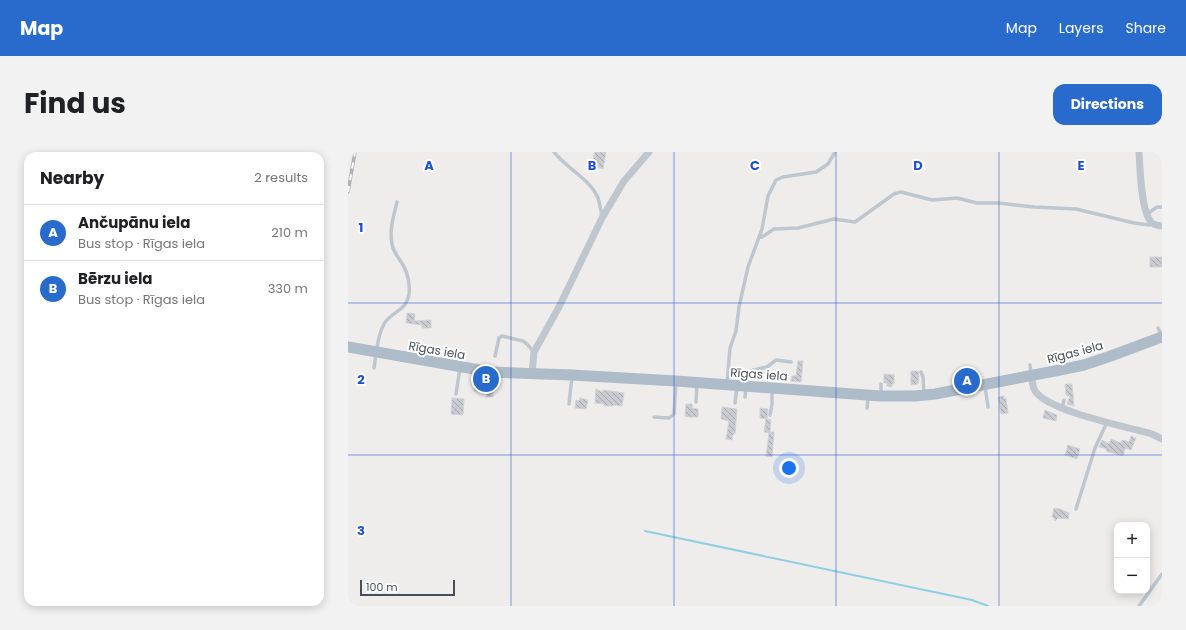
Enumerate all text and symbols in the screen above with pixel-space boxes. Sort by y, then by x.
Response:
text: Map [20,15,63,42]
text: Map [1006,18,1037,38]
text: Layers [1059,18,1103,38]
text: Share [1125,18,1166,38]
text: Find us [24,84,126,123]
button: Directions [1053,84,1162,125]
text: A [424,156,434,175]
text: B [588,156,597,175]
text: C [750,156,760,175]
text: D [913,156,923,175]
text: E [1077,156,1085,175]
text: Nearby [40,166,104,190]
text: 2 results [254,168,308,187]
text: Ančupānu iela [78,212,190,233]
text: 1 [359,218,363,237]
text: A [48,223,58,242]
text: 210 m [271,223,308,242]
text: Bus stop · Rīgas iela [78,234,205,253]
text: Bērzu iela [78,268,153,289]
text: B [49,279,57,298]
text: 330 m [268,279,308,298]
text: Bus stop · Rīgas iela [78,290,205,309]
street label: Rīgas iela [1045,336,1105,368]
street label: Rīgas iela [407,337,467,363]
pin: B [473,364,499,394]
street label: Rīgas iela [730,364,788,384]
pin: A [954,366,980,396]
text: 2 [357,370,365,389]
your location [779,458,799,478]
text: 3 [357,521,365,540]
map controls [1114,522,1150,594]
button: + [1114,522,1150,558]
button: − [1114,558,1150,594]
scale bar [360,578,455,597]
text: 100 m [366,579,398,595]

